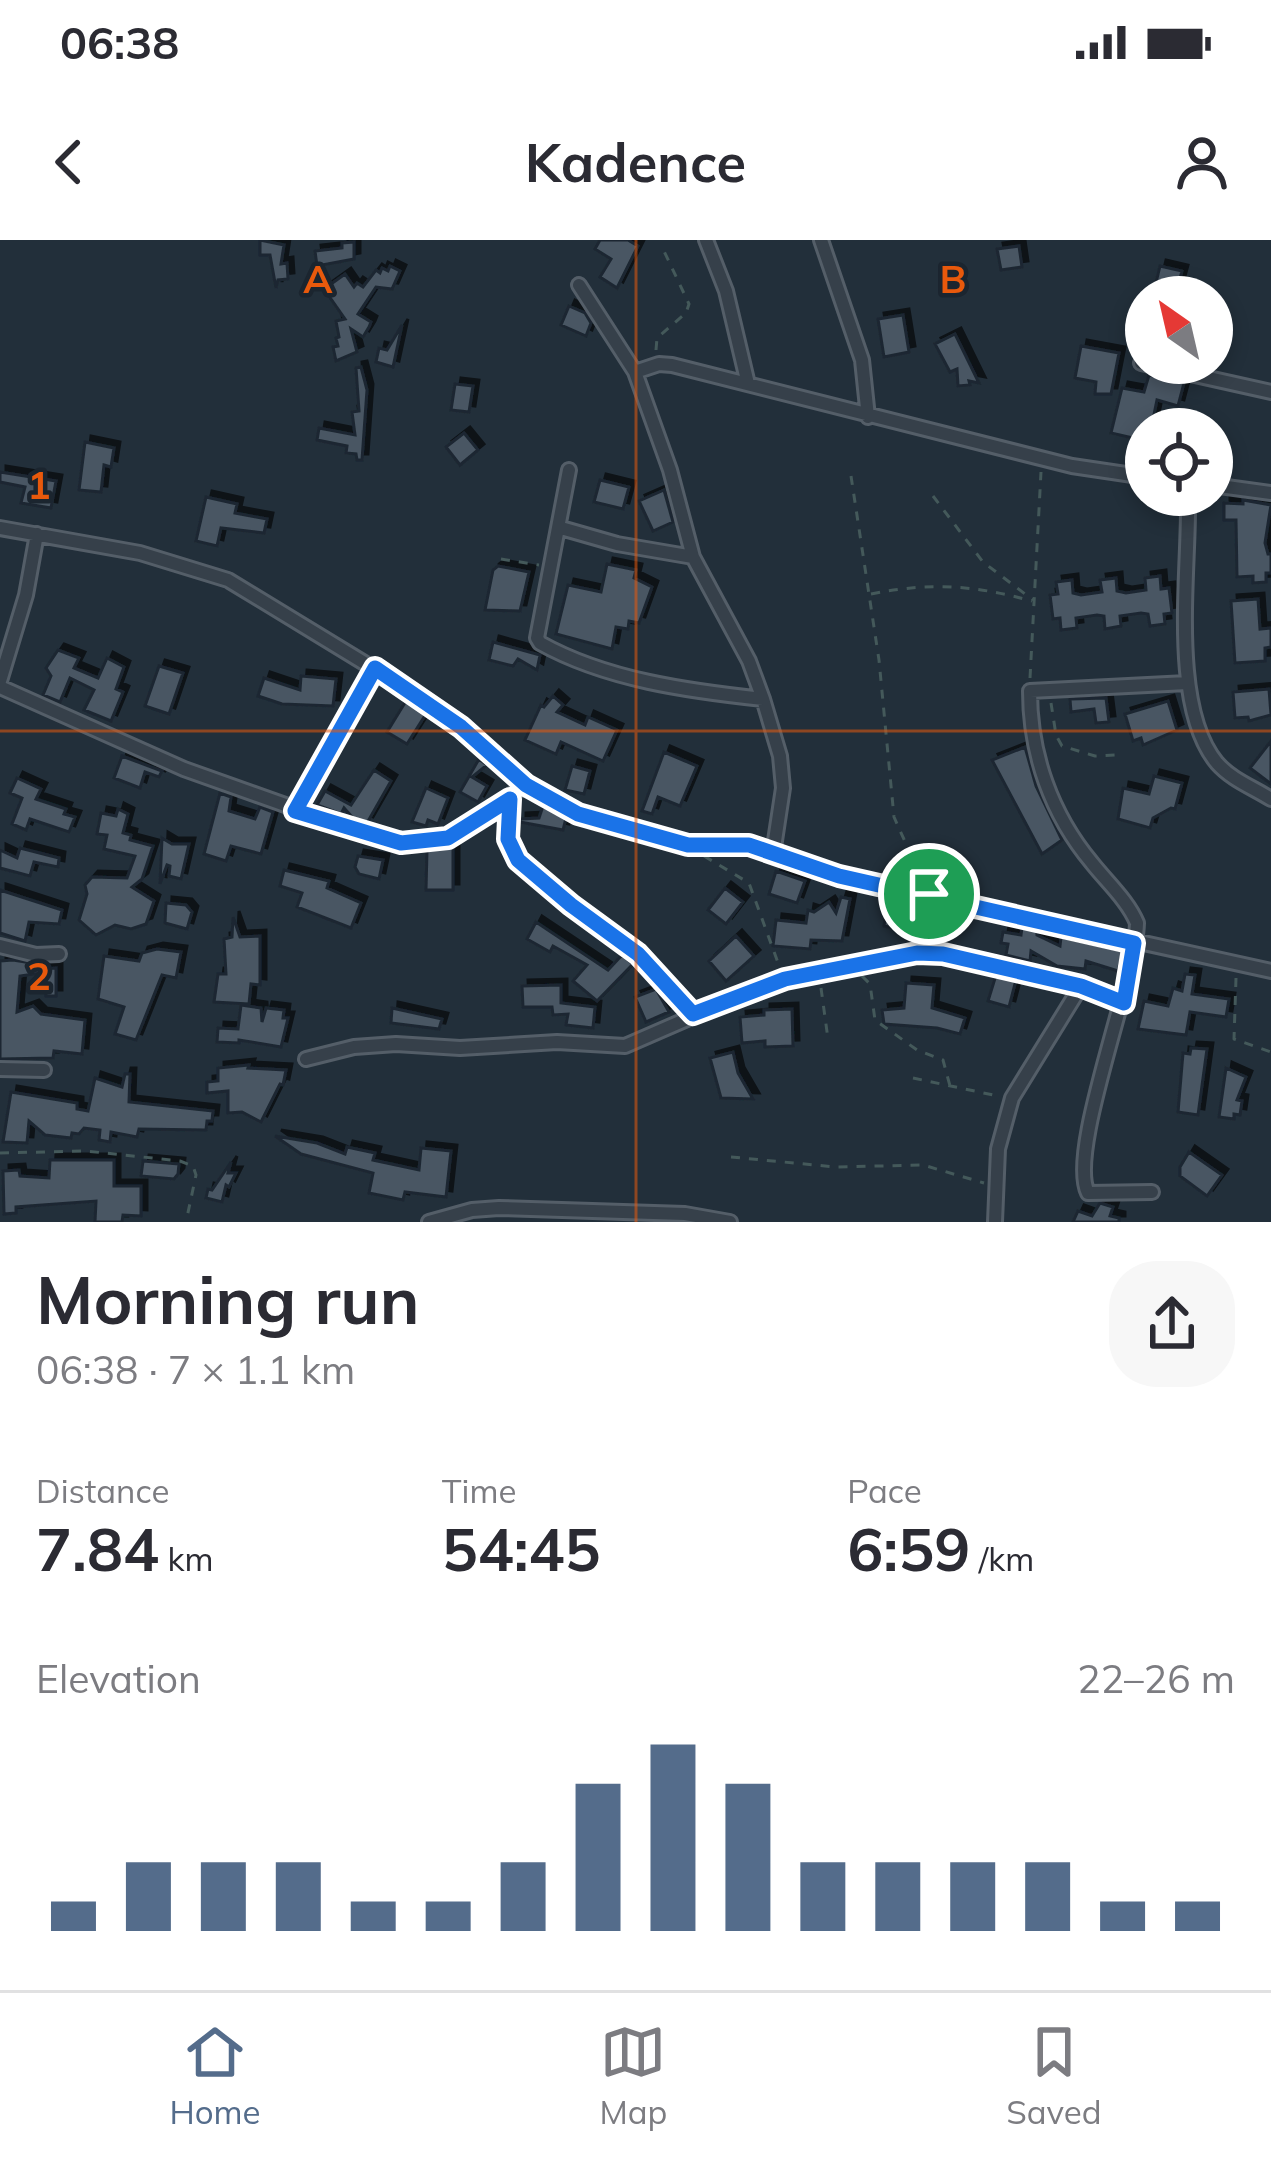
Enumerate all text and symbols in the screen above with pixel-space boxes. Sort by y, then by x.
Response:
text: 06:38 [60,14,179,70]
text: Kadence [525,128,746,196]
icon: back [36,129,102,195]
icon: person [1169,129,1235,195]
text: A [303,254,333,303]
text: B [940,254,966,303]
north arrow [1125,276,1233,384]
map controls [1125,276,1233,516]
button: locate [1125,408,1233,516]
text: 1 [27,460,51,509]
pin [878,843,980,945]
icon: arrive [896,861,962,927]
text: 2 [27,951,51,1000]
text: Morning run [36,1258,419,1341]
button: share [1109,1261,1235,1387]
text: 06:38 · 7 × 1.1 km [36,1345,355,1394]
text: Distance [36,1470,169,1511]
text: Time [442,1470,516,1511]
text: Pace [847,1470,922,1511]
text: 7.84 [36,1511,159,1586]
text: 54:45 [442,1511,601,1586]
text: 6:59 [847,1511,970,1586]
text: km [159,1538,213,1579]
text: /km [970,1538,1034,1579]
text: Elevation [36,1654,201,1703]
text: 22–26 m [1077,1654,1235,1703]
tab: Home [169,2019,261,2132]
tab: Map [599,2019,667,2132]
tab: Saved [1006,2019,1102,2132]

